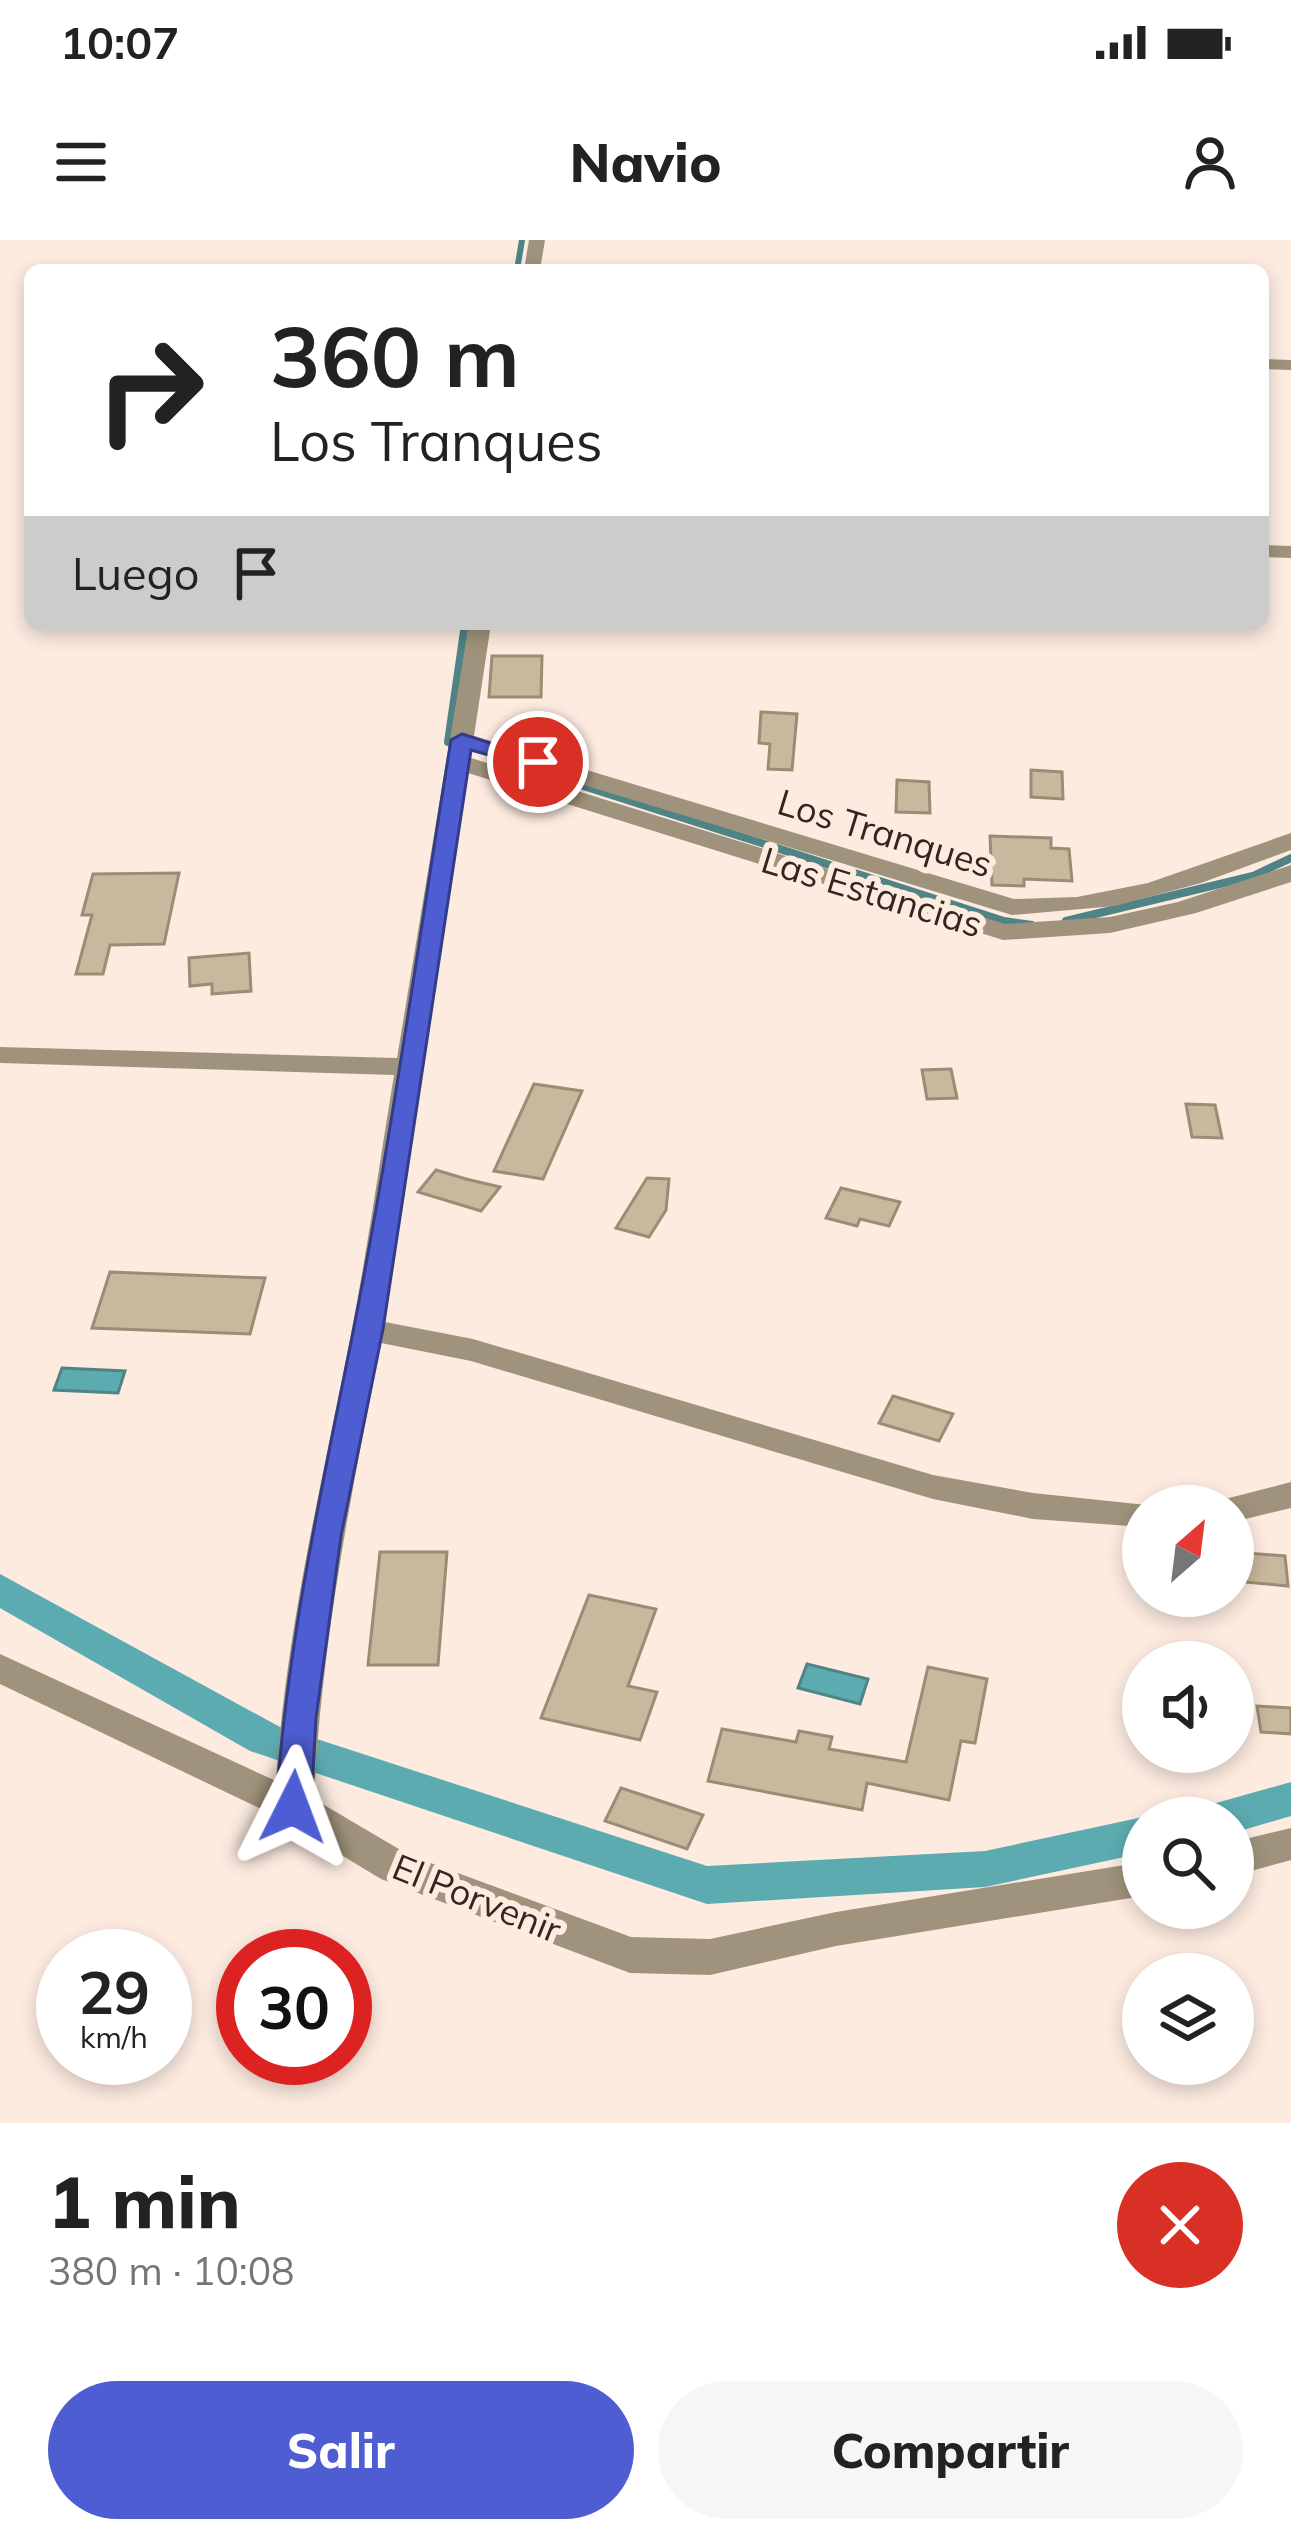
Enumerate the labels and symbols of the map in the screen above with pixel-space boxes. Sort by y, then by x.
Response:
pin [487,711,589,813]
street label: Los Tranques [773,779,998,886]
street label: Las Estancias [756,837,988,946]
north arrow [1122,1485,1254,1617]
position arrow [230,1744,356,1870]
street label: El Porvenir [386,1843,568,1952]
speed limit sign: 30 [216,1929,372,2085]

